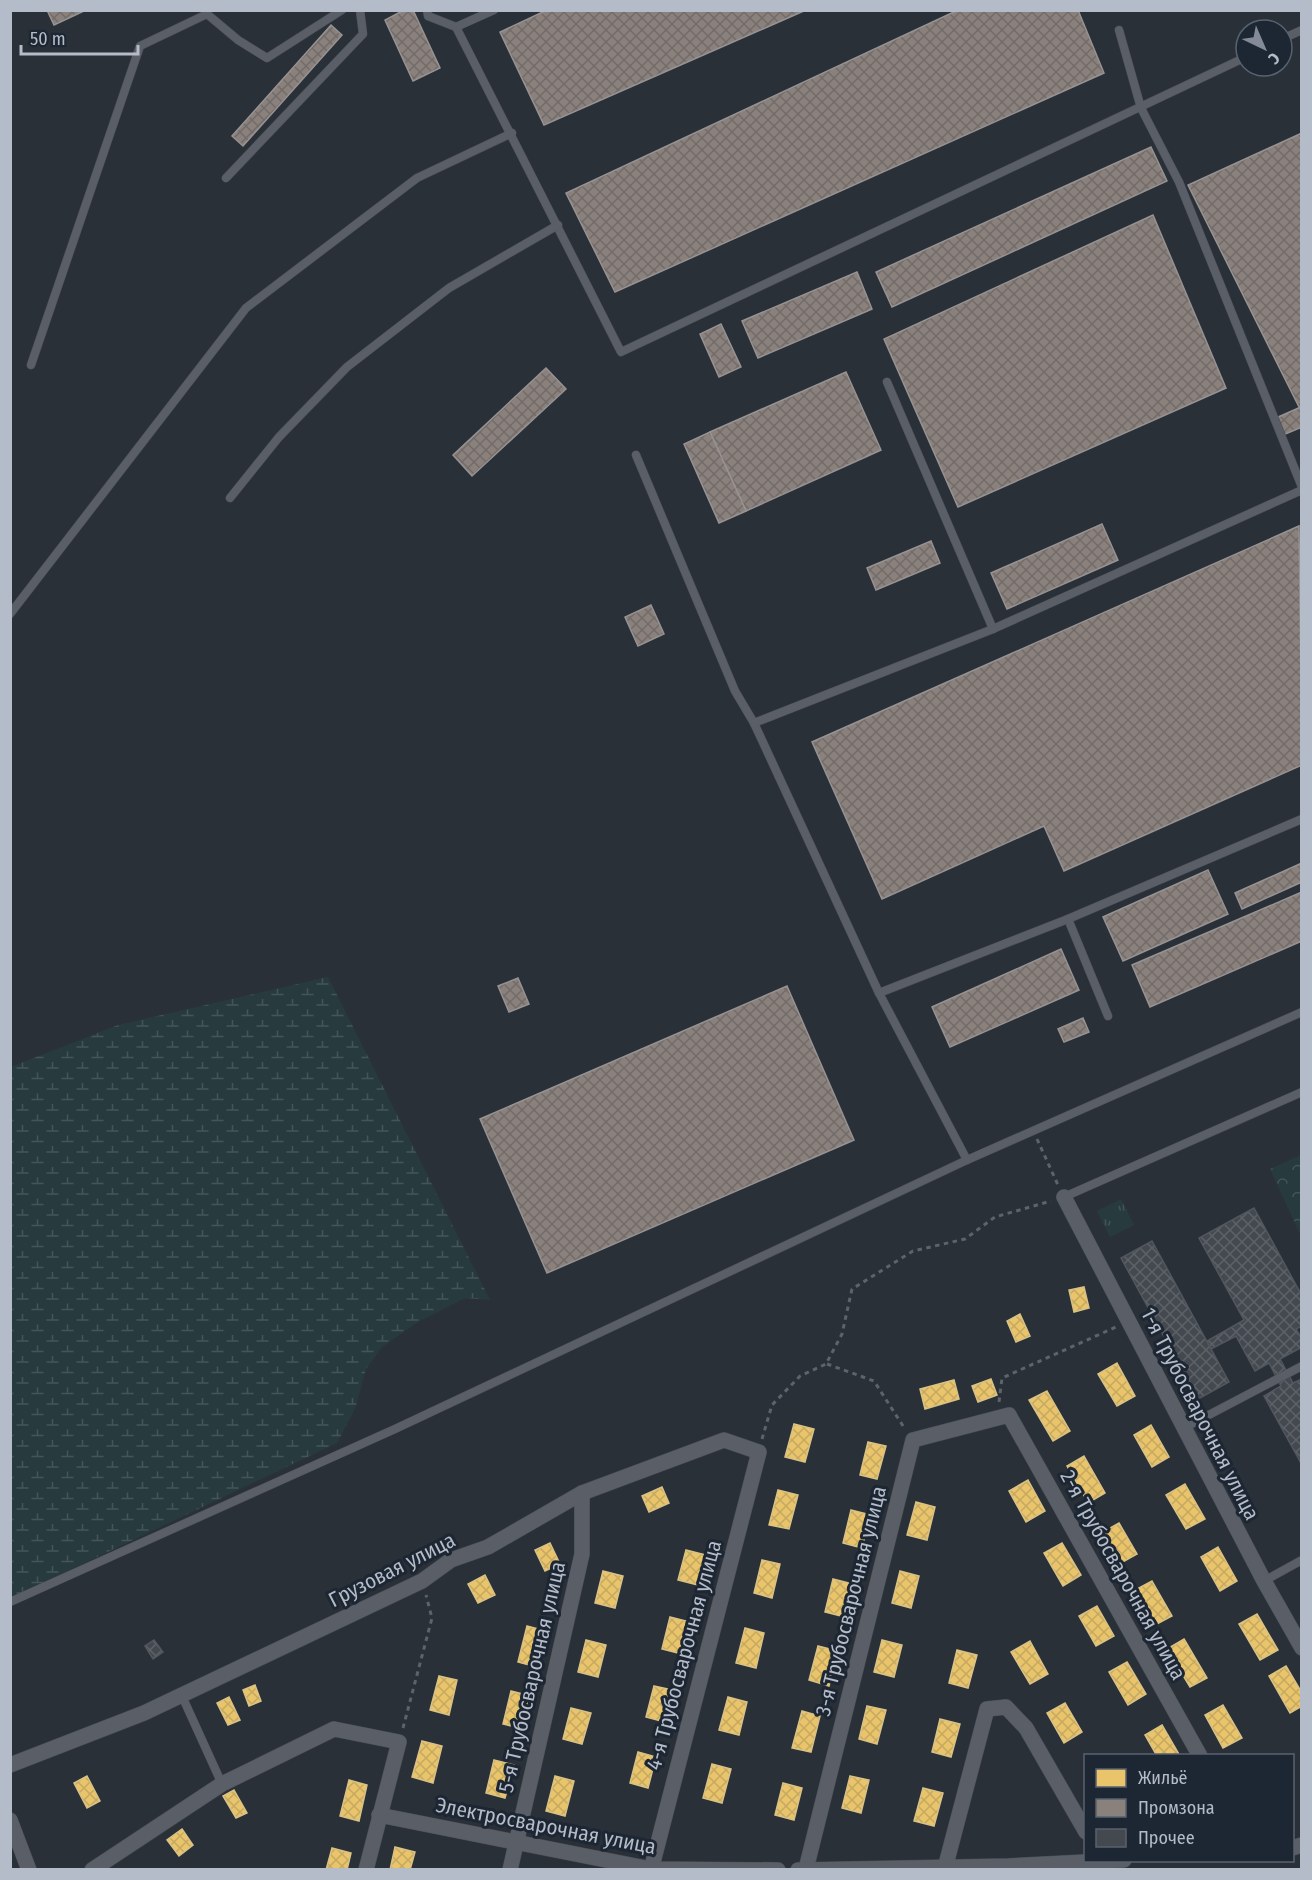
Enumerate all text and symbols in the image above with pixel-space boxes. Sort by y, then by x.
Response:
scale bar [21,18,138,56]
north arrow [1234,18,1294,78]
text: 50 m [30,28,66,50]
text: С [1264,49,1284,69]
street label: 1-я Трубосварочная улица [1135,1303,1265,1525]
street label: 2-я Трубосварочная улица [1054,1466,1192,1684]
street label: 3-я Трубосварочная улица [810,1483,892,1719]
street label: Грузовая улица [324,1527,460,1613]
street label: 4-я Трубосварочная улица [641,1537,727,1773]
street label: 5-я Трубосварочная улица [493,1559,571,1795]
legend [1084,1754,1294,1862]
text: Жильё [1138,1767,1188,1789]
street label: Электросварочная улица [434,1792,658,1860]
text: Промзона [1138,1797,1215,1819]
text: Прочее [1138,1827,1195,1849]

